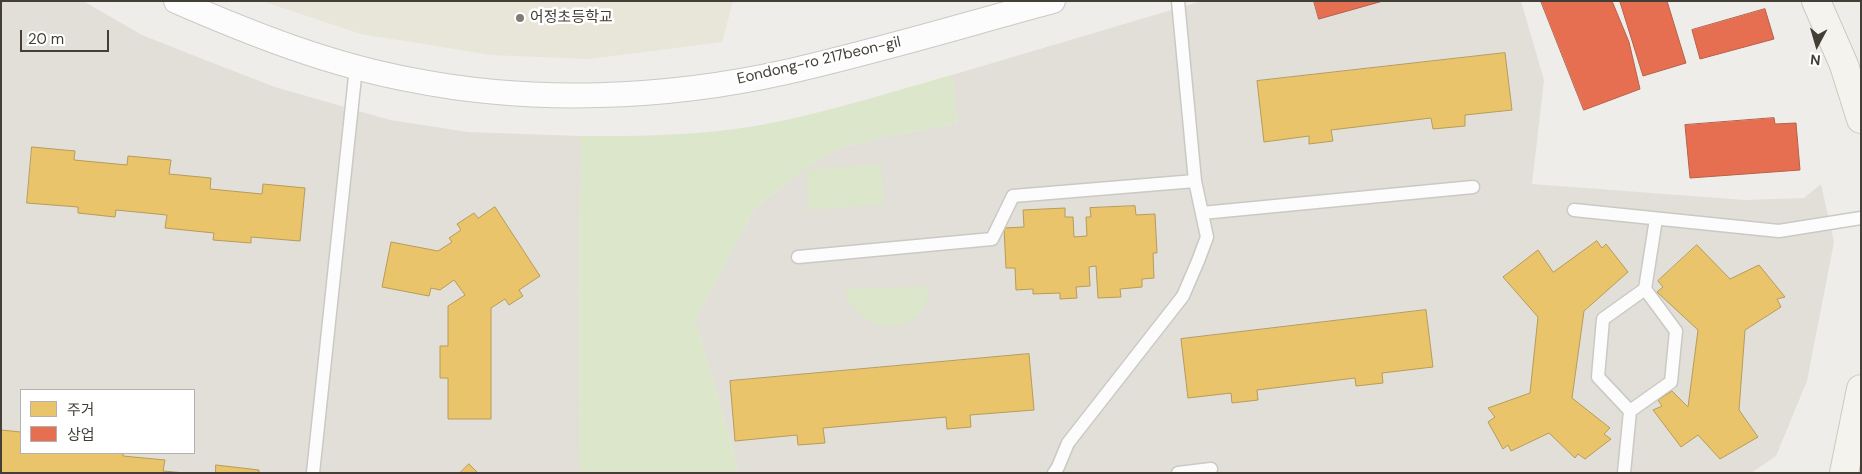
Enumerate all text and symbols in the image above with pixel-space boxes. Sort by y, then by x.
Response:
place label: 어정초등학교 [530,9,613,27]
marker: 어정초등학교 [514,12,526,24]
scale bar [22,20,111,52]
north arrow [1792,20,1842,70]
text: 20 m [28,29,64,49]
street label: Eondong-ro 217beon-gil [735,33,903,89]
text: N [1809,50,1821,69]
legend [20,389,195,454]
text: 주거 [67,400,95,420]
text: 상업 [67,425,95,445]

